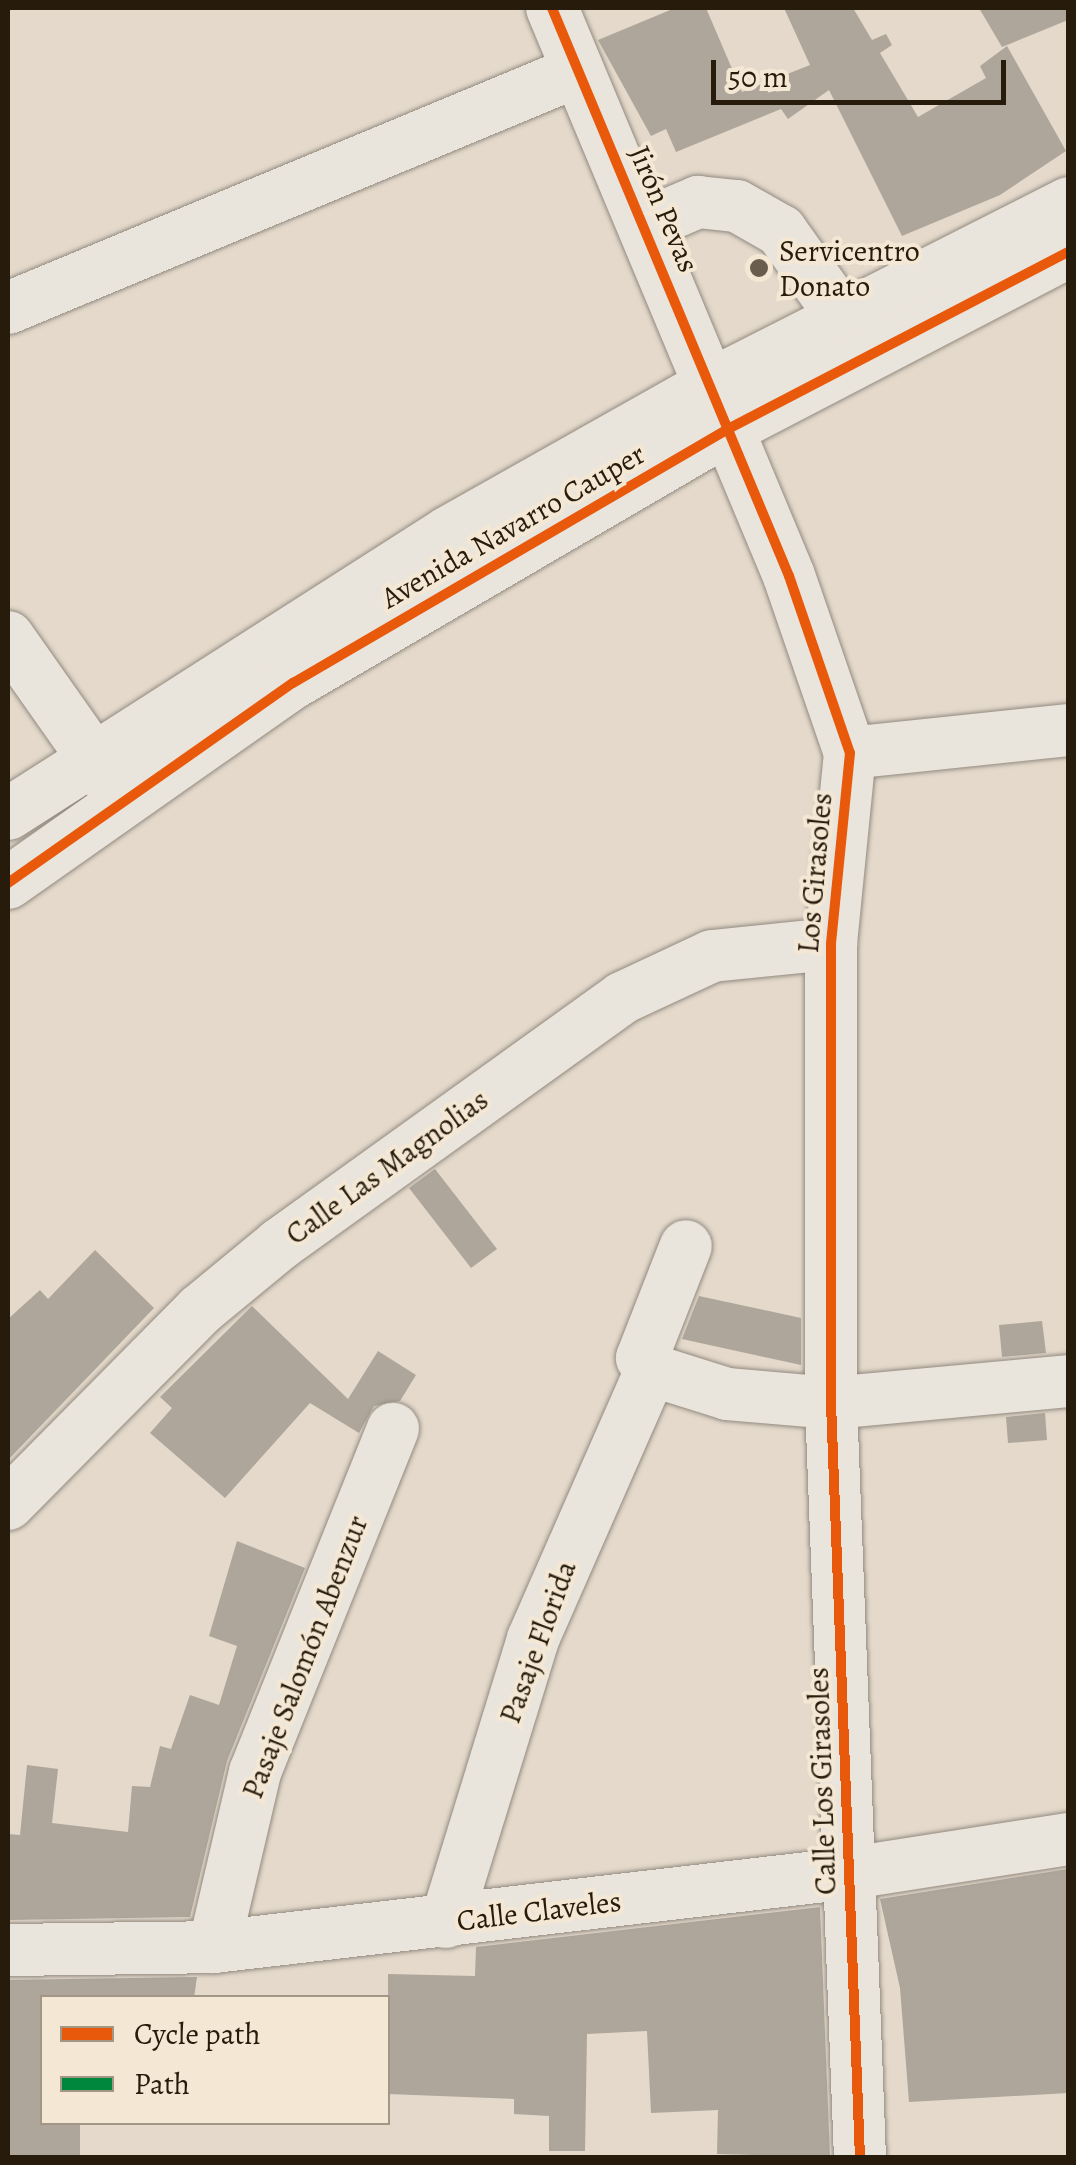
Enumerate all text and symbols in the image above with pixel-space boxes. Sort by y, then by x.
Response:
scale bar [716,40,1011,102]
text: 50 m [728,57,788,97]
street label: Jirón Pevas [621,140,707,278]
place label: Servicentro Donato [779,233,920,304]
marker: Servicentro Donato [748,257,770,279]
street label: Avenida Navarro Cauper [375,436,651,616]
street label: Los Girasoles [790,791,840,955]
street label: Calle Las Magnolias [279,1082,495,1252]
street label: Pasaje Salomón Abenzur [234,1510,376,1804]
street label: Pasaje Florida [492,1556,584,1728]
street label: Calle Los Girasoles [800,1667,844,1895]
street label: Calle Claveles [455,1883,623,1939]
legend [40,1995,390,2125]
text: Cycle path [134,2014,261,2054]
text: Path [134,2064,190,2104]

